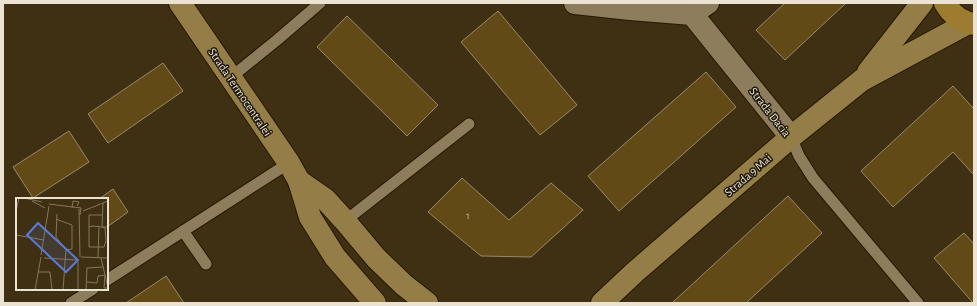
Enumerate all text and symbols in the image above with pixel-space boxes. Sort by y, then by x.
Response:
street label: Strada Termocentralei [206,46,274,138]
street label: Strada Dacia [747,85,793,139]
street label: Strada 9 Mai [722,151,774,199]
inset map [16,198,108,290]
house number: 1 [466,211,470,221]

